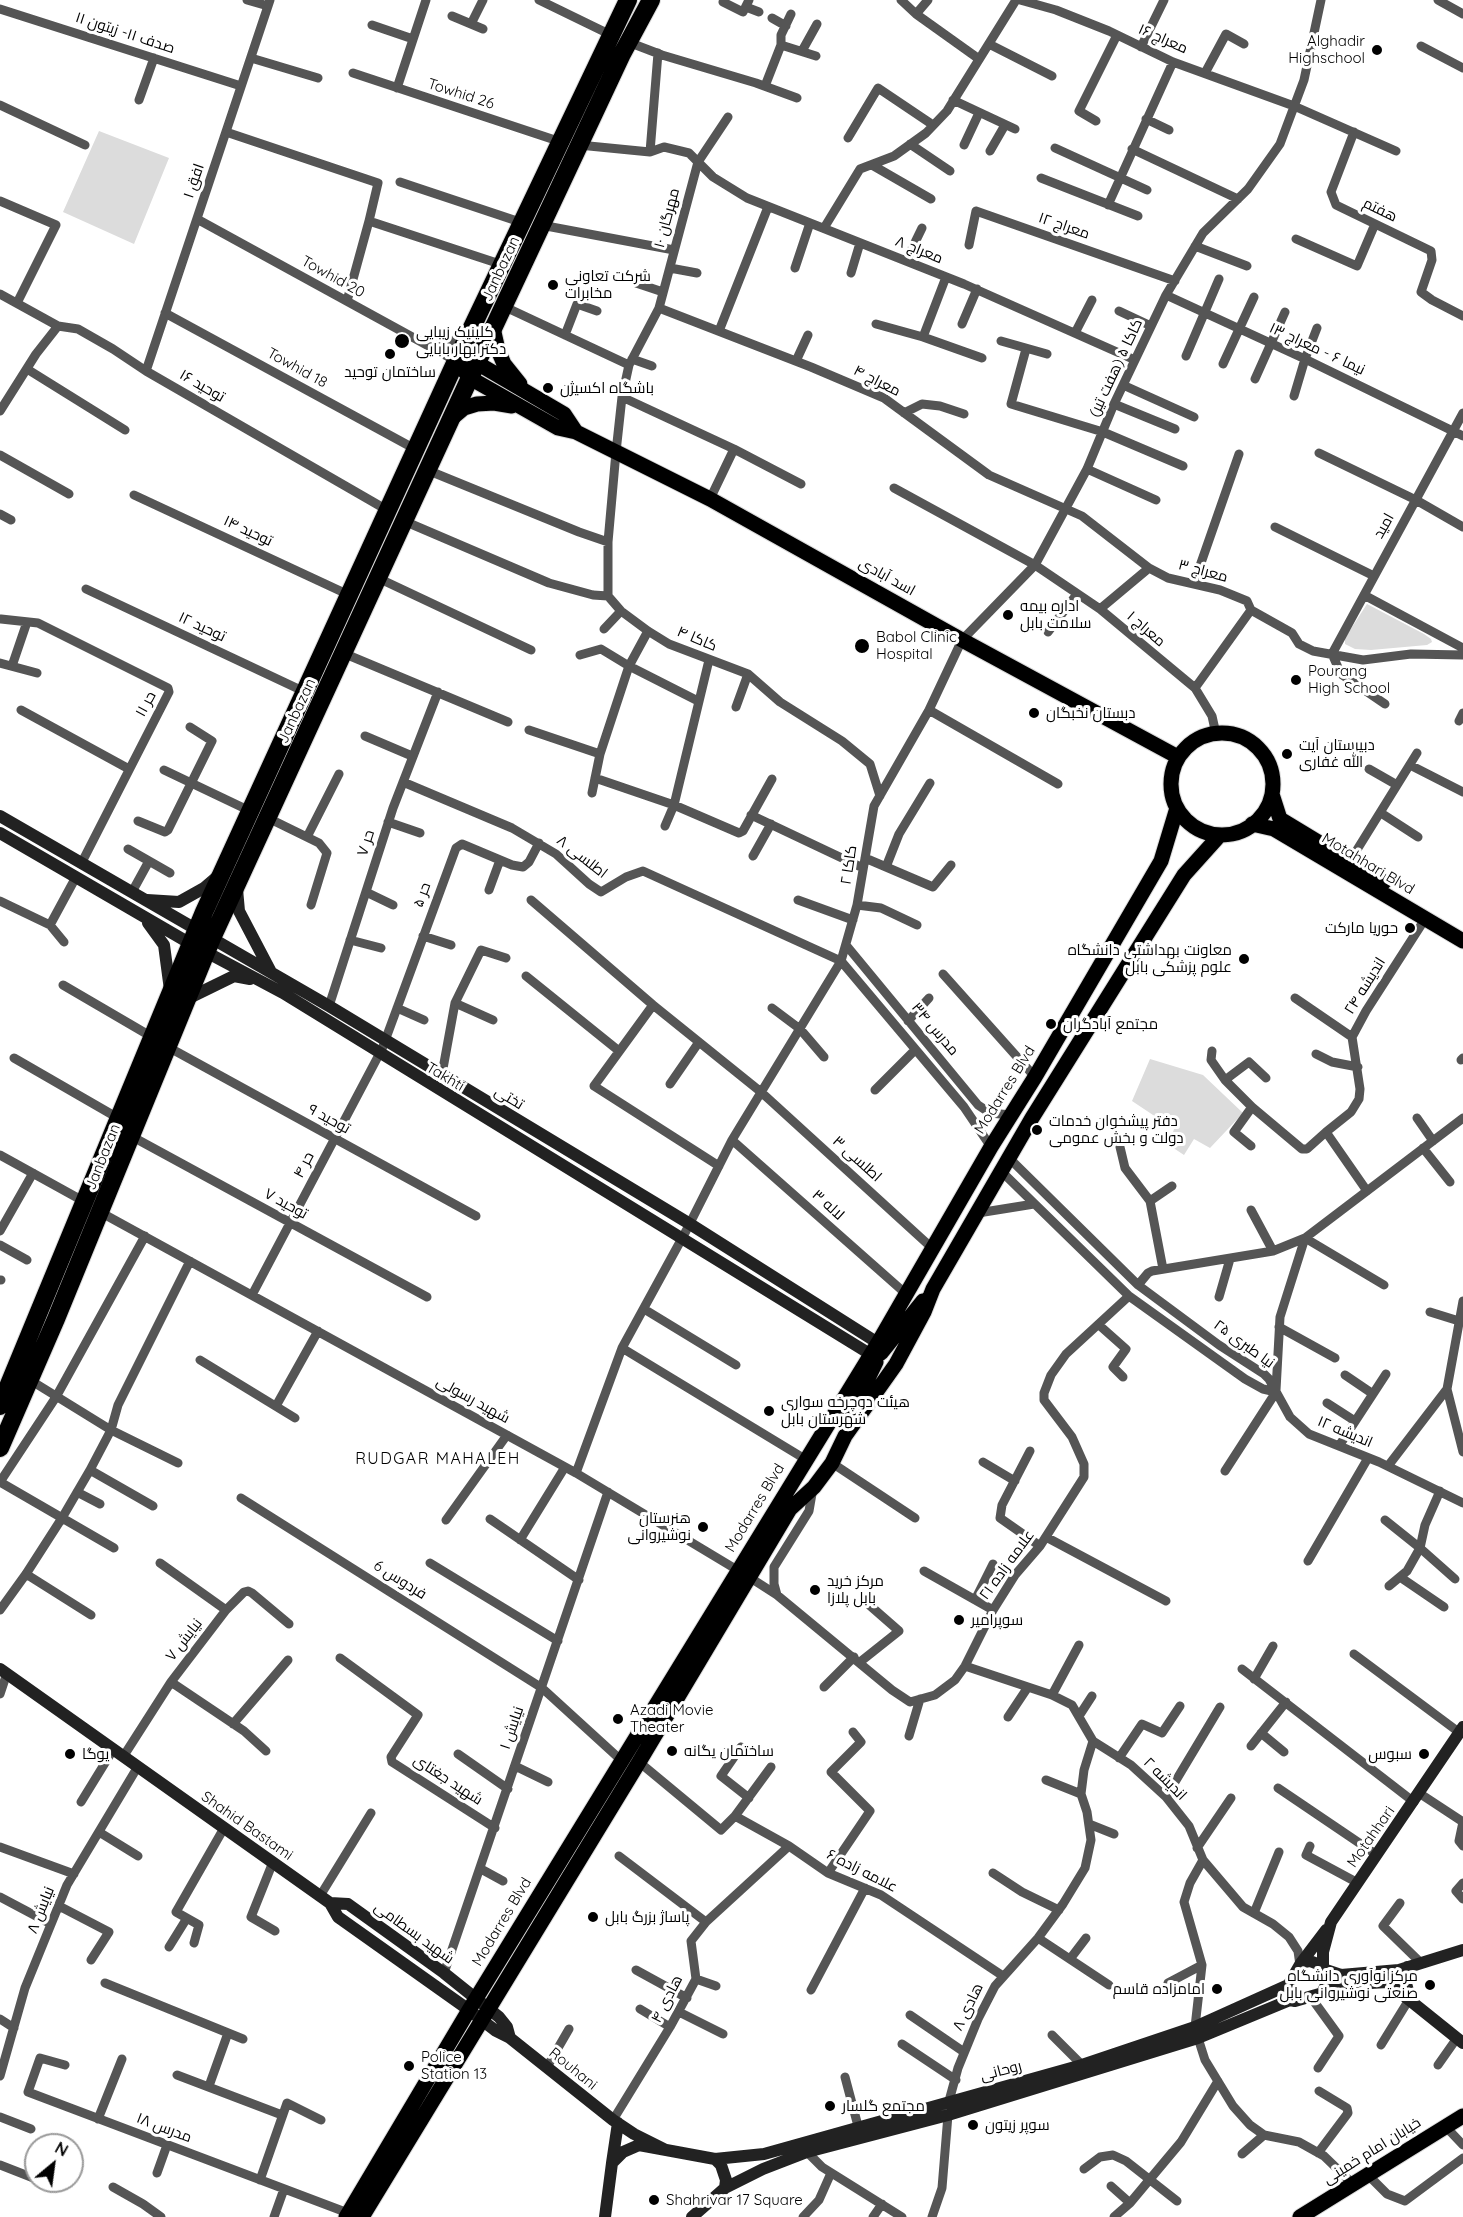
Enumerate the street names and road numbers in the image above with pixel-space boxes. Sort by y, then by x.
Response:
street label: صدف ۱۱- زیتون ۱۱ [73,8,177,58]
street label: معراج ۱۶ [1135,20,1191,58]
street label: Towhid 26 [425,75,497,113]
street label: افق ۱ [180,161,208,201]
street label: مهرگان ۱۰ [650,186,684,250]
street label: هفتم [1360,194,1400,226]
street label: معراج ۱۲ [1036,209,1092,243]
street label: معراج ۸ [893,232,945,268]
street label: Janbazan [478,234,524,304]
street label: Towhid 20 [298,252,368,302]
street label: کاکا ۵ (هفت تیر) [1085,316,1147,420]
street label: نیما ۶ - معراج ۱۳ [1266,319,1368,379]
street label: Towhid 18 [264,344,330,392]
street label: معراج ۴ [850,362,904,400]
street label: توحید ۱۶ [176,366,228,406]
street label: امید [1370,510,1398,542]
street label: توحید ۱۴ [221,512,275,550]
street label: اسد آبادی [856,554,918,600]
street label: معراج ۳ [1176,556,1230,586]
street label: معراج ۱ [1123,607,1169,651]
street label: توحید ۱۲ [176,608,228,646]
street label: کاکا ۴ [674,623,720,655]
street label: Janbazan [274,676,320,746]
street label: حر ۱۱ [132,688,160,720]
street label: حر ۷ [353,828,379,858]
street label: Motahhari Blvd [1319,829,1417,899]
street label: اطلسی ۸ [553,832,611,882]
street label: کاکا ۲ [837,844,861,886]
street label: حر ۵ [409,880,435,910]
street label: اندیشه ۲۴ [1341,954,1389,1018]
street label: مدرس ۳۴ [908,999,962,1059]
street label: Modarres Blvd [971,1043,1039,1137]
street label: Takhti [423,1059,467,1095]
street label: تختی [491,1082,527,1114]
street label: توحید ۹ [305,1100,353,1138]
street label: Janbazan [82,1121,124,1193]
street label: اطلسی ۳ [829,1132,885,1186]
street label: حر ۴ [290,1149,318,1181]
street label: توحید ۷ [261,1185,311,1223]
street label: لاله ۳ [808,1186,848,1224]
street label: نیا طبری ۲۵ [1210,1316,1278,1372]
street label: شهید رسولی [433,1372,513,1428]
street label: اندیشه ۱۲ [1315,1412,1375,1452]
street label: Modarres Blvd [721,1460,789,1556]
street label: علامه زاده ۲۱ [976,1527,1038,1603]
street label: فردوس 6 [370,1557,430,1603]
street label: نیایش ۷ [162,1615,206,1665]
street label: نیایش ۱ [496,1704,528,1752]
street label: شهید جغتای [410,1751,486,1809]
street label: اندیشه ۲ [1140,1754,1190,1804]
street label: Shahid Bastami [198,1788,296,1864]
street label: Motahhari [1343,1803,1399,1871]
street label: علامه زاده ۶ [824,1846,900,1896]
street label: Modarres Blvd [468,1874,536,1970]
street label: نیایش ۸ [23,1884,59,1936]
street label: شهید بسطامی [371,1898,457,1968]
street label: هادی ۴ [647,1972,687,2026]
street label: هادی ۸ [949,1980,987,2034]
street label: Rouhani [545,2044,601,2094]
street label: روحانی [978,2057,1024,2085]
street label: مدرس ۱۸ [134,2109,194,2147]
street label: خیابان امام خمینی [1320,2114,1424,2188]

